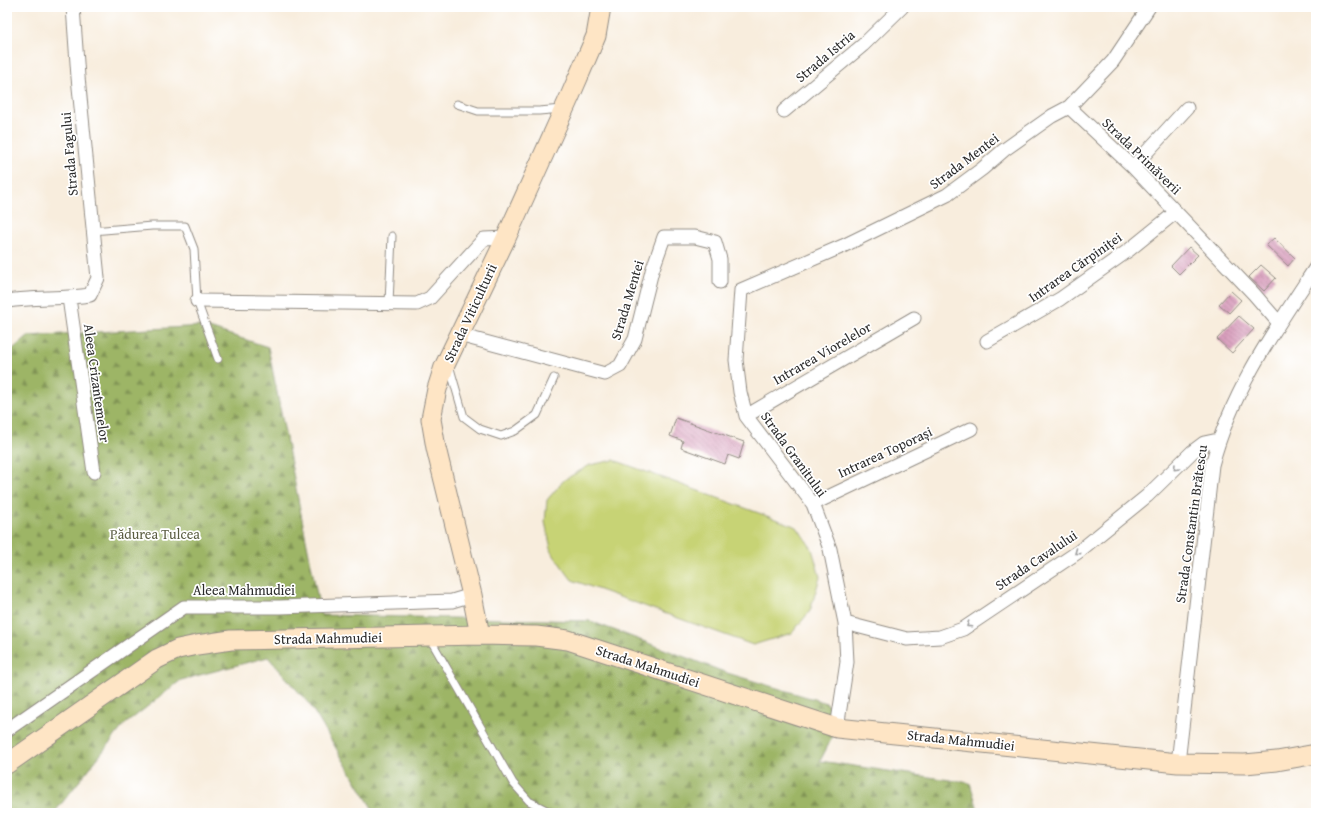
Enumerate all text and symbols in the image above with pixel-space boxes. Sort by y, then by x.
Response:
street label: Strada Istria [791,25,859,87]
street label: Strada Fagului [55,111,83,197]
street label: Strada Primăverii [1098,113,1186,199]
street label: Strada Mentei [925,128,1003,194]
street label: Intrarea Cărpiniței [1024,227,1126,307]
street label: Strada Mentei [605,258,649,342]
street label: Strada Viticulturii [438,260,502,366]
street label: Intrarea Viorelelor [769,317,875,389]
street label: Aleea Crizantemelor [79,322,115,444]
street label: Strada Granitului [756,407,832,501]
street label: Intrarea Toporași [835,421,936,483]
street label: Strada Constantin Brătescu [1170,443,1212,605]
one-way arrow [1173,463,1181,471]
park label: Pădurea Tulcea [110,524,200,544]
street label: Strada Cavalului [991,525,1081,595]
one-way arrow [1074,548,1081,555]
street label: Aleea Mahmudiei [193,580,295,600]
one-way arrow [966,620,973,627]
street label: Strada Mahmudiei [274,627,382,649]
street label: Strada Mahmudiei [594,640,703,692]
street label: Strada Mahmudiei [906,724,1016,756]

